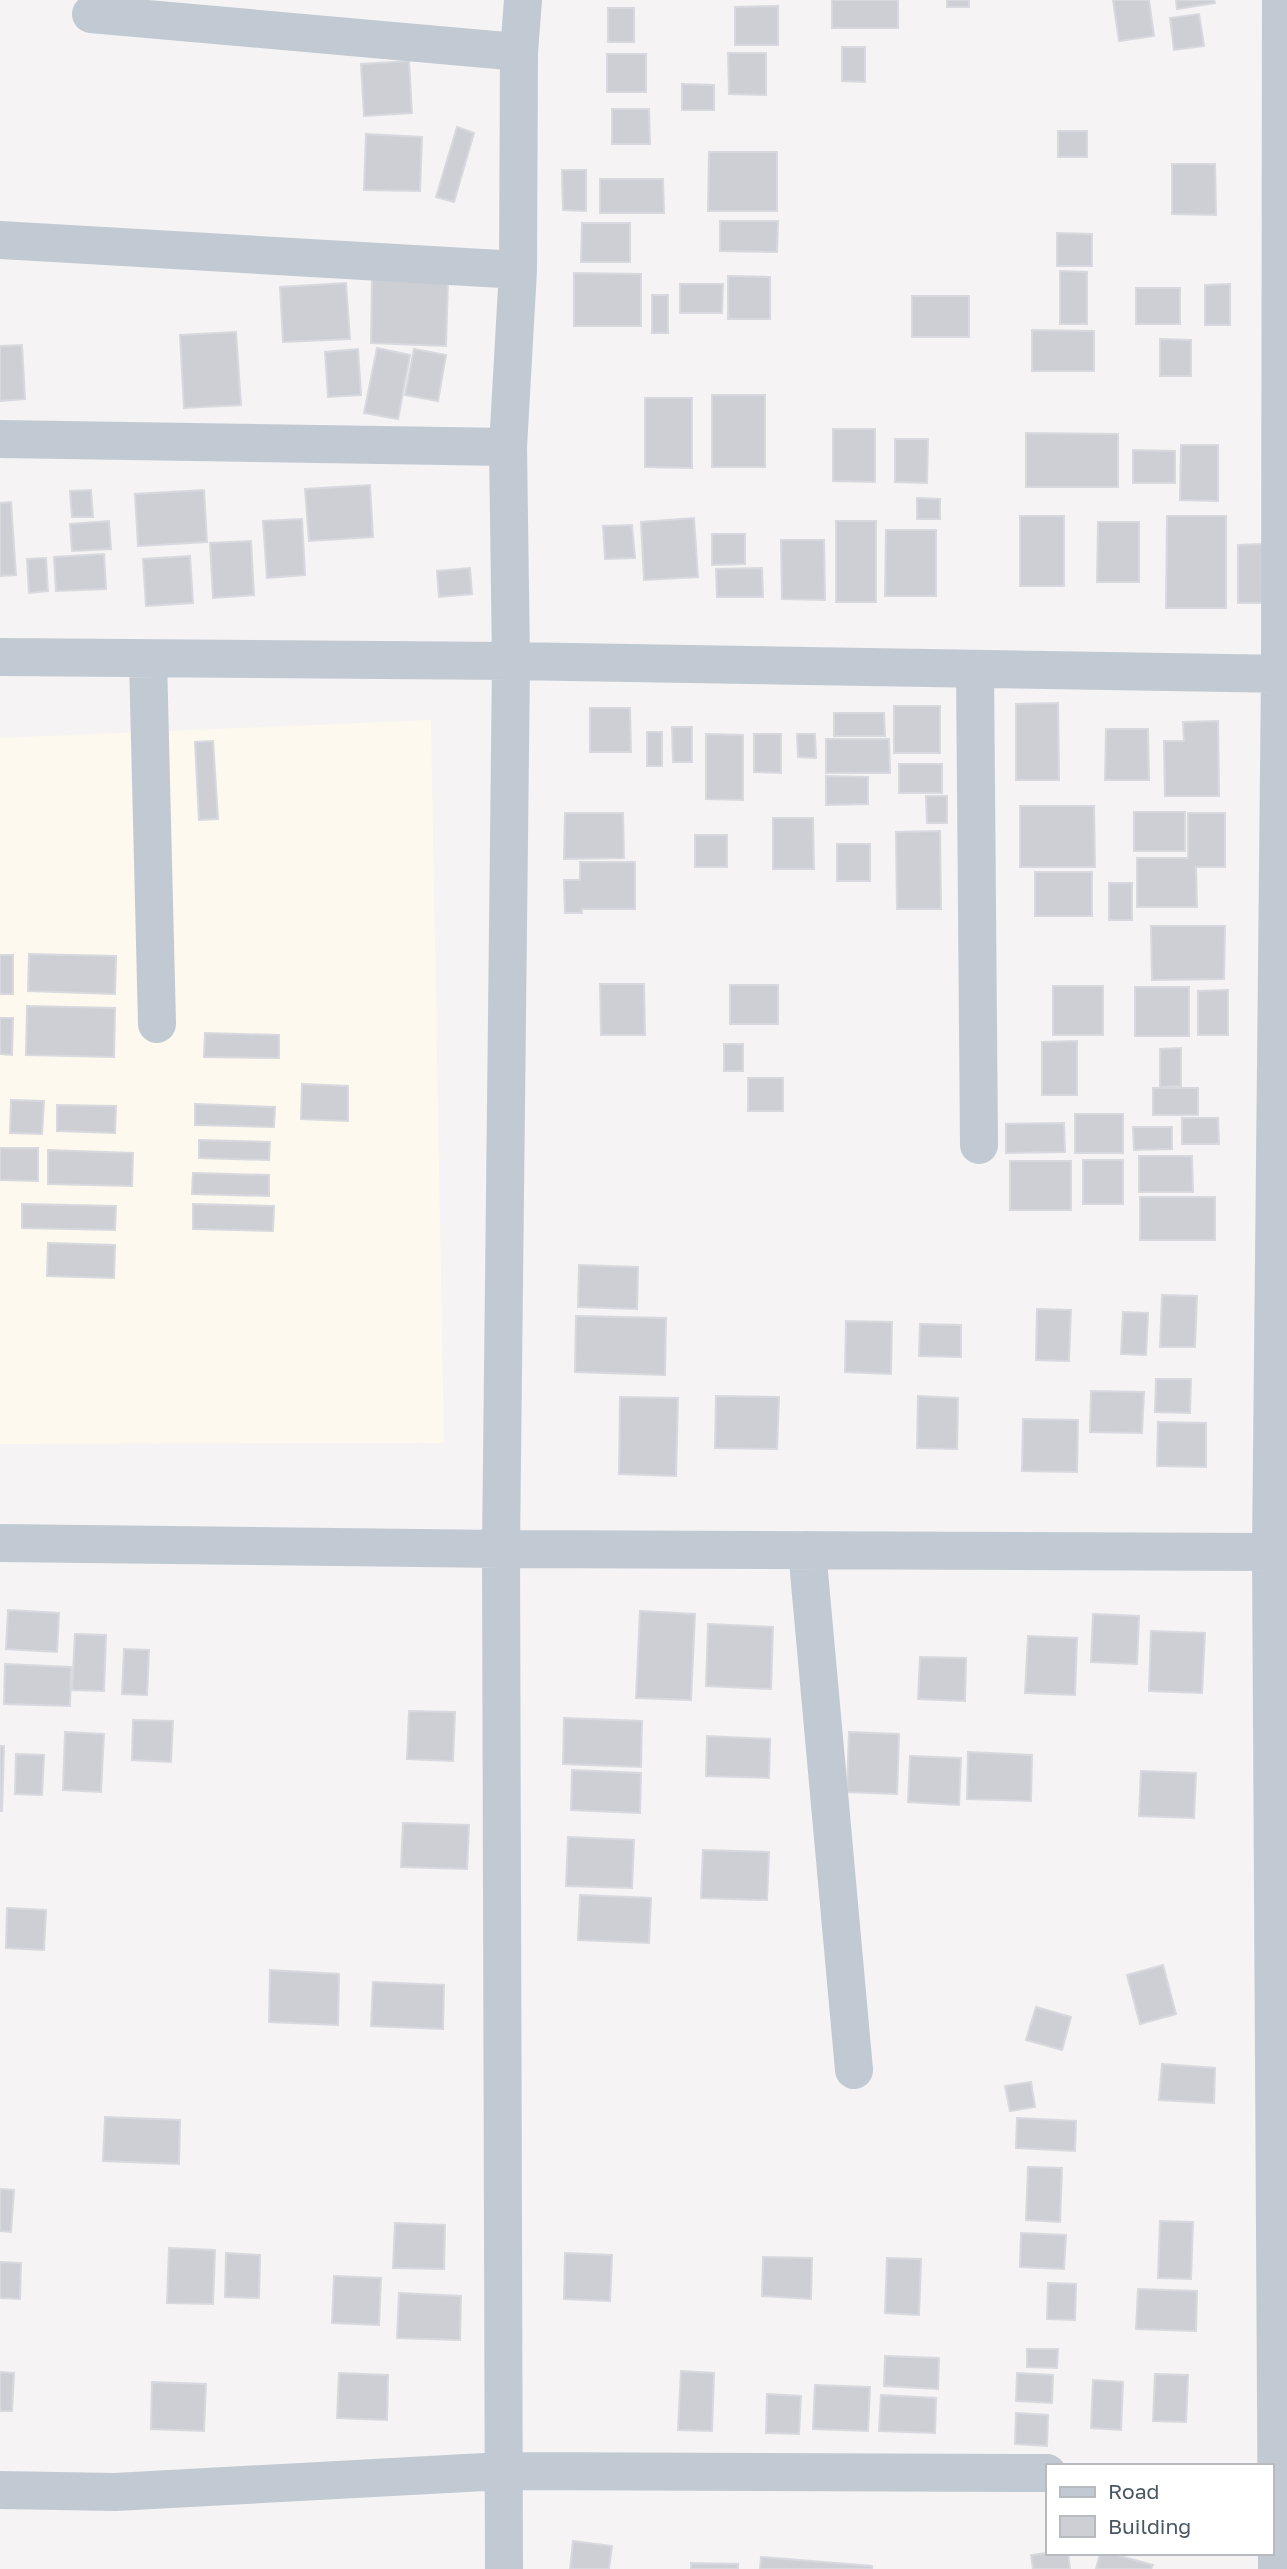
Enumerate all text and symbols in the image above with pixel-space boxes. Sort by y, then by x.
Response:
legend [1046,2464,1273,2555]
text: Road [1108,2478,1159,2504]
text: Building [1108,2513,1191,2539]

